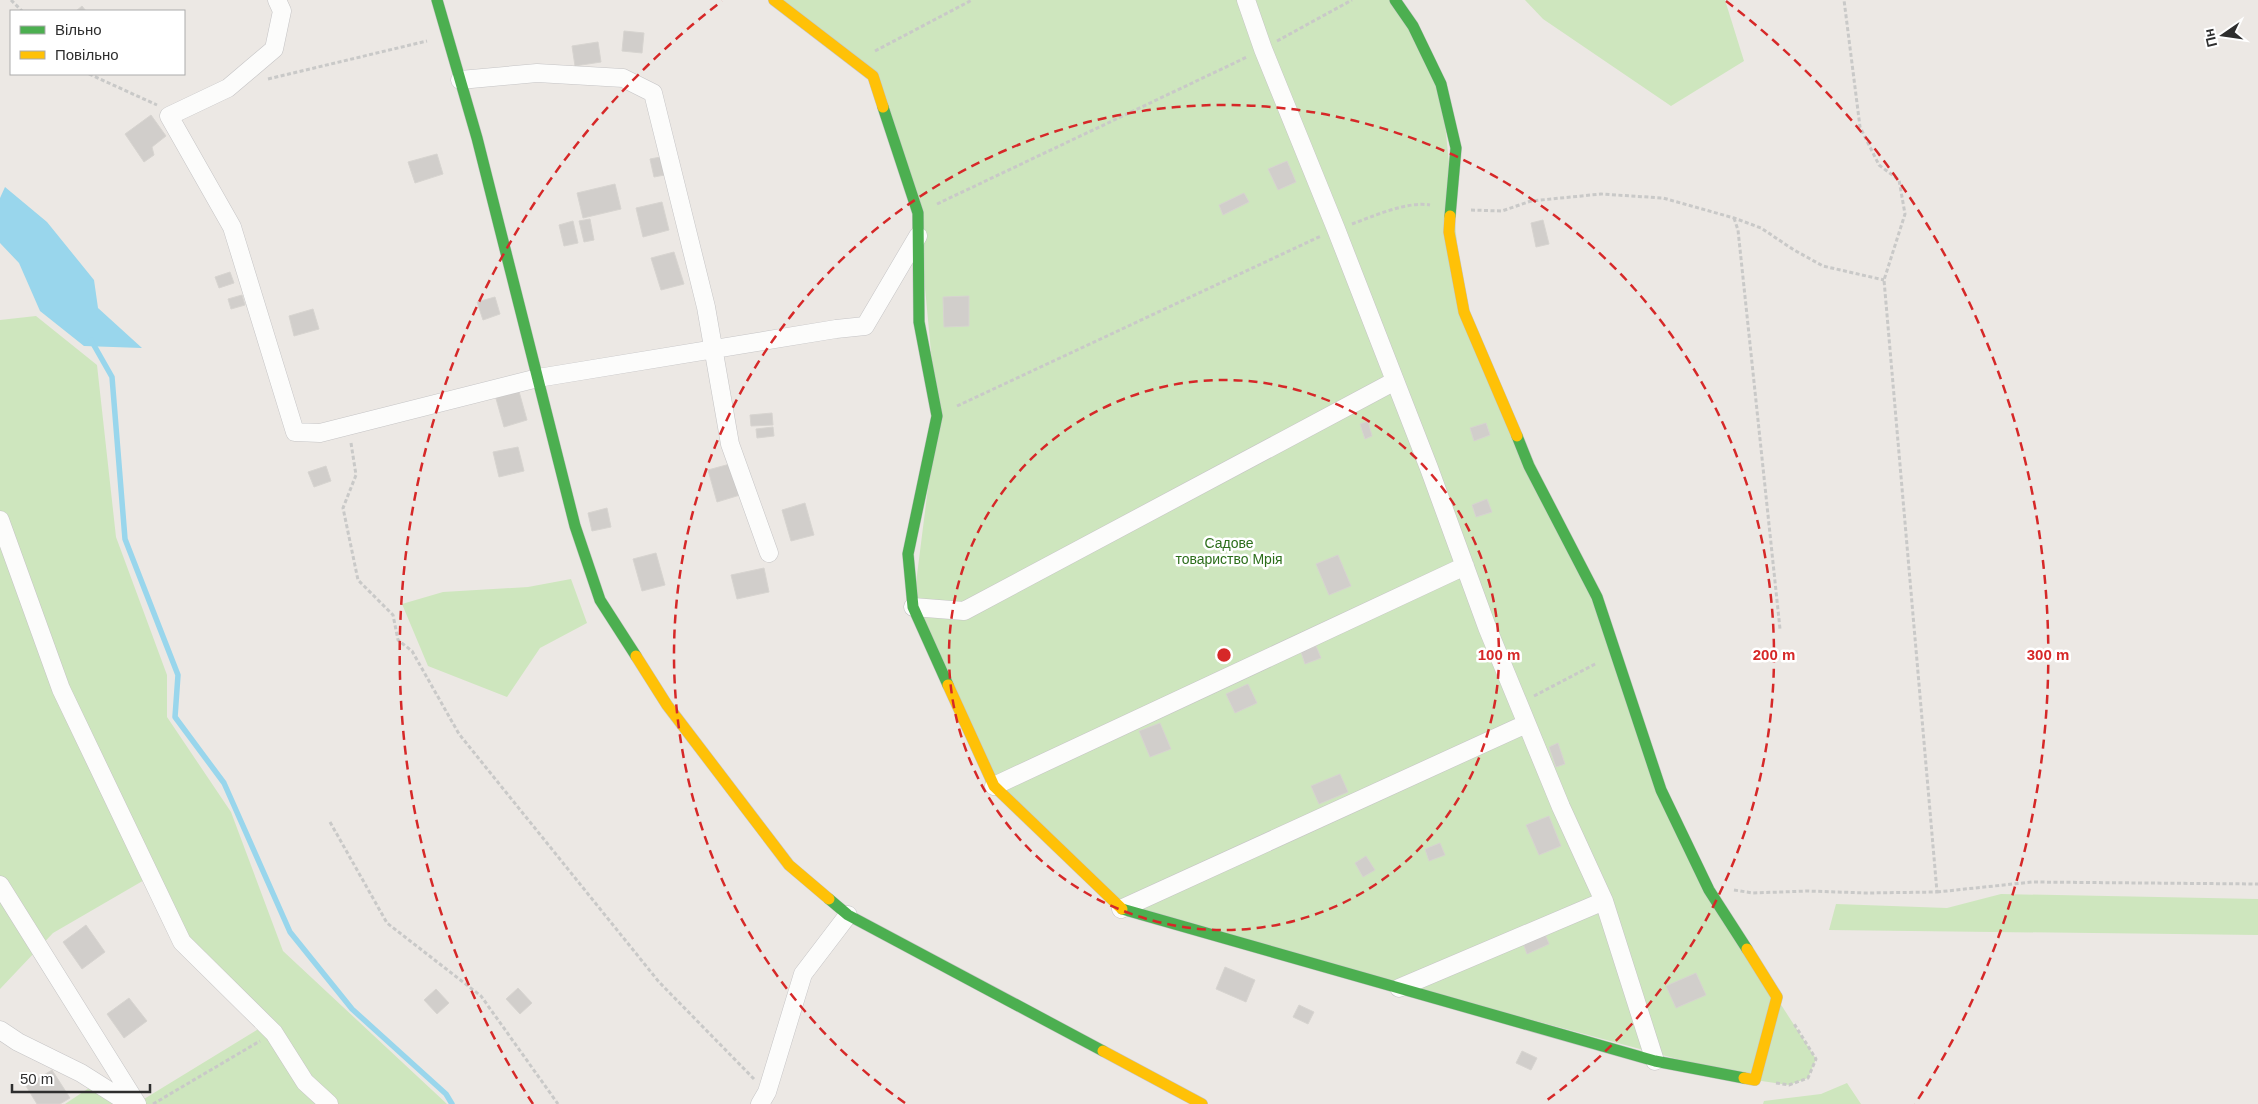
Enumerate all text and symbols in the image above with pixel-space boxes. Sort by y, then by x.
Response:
legend [10,10,185,75]
north arrow [2198,10,2248,60]
text: Вільно [55,21,102,38]
text: Пн [2200,27,2220,49]
text: Повільно [55,46,119,63]
park label: Садове товариство Мрія [1175,535,1283,567]
centre of rings [1215,646,1233,664]
text: 100 m [1478,646,1520,663]
text: 200 m [1753,646,1795,663]
text: 300 m [2027,646,2069,663]
scale bar [12,1062,150,1094]
text: 50 m [20,1070,53,1087]

